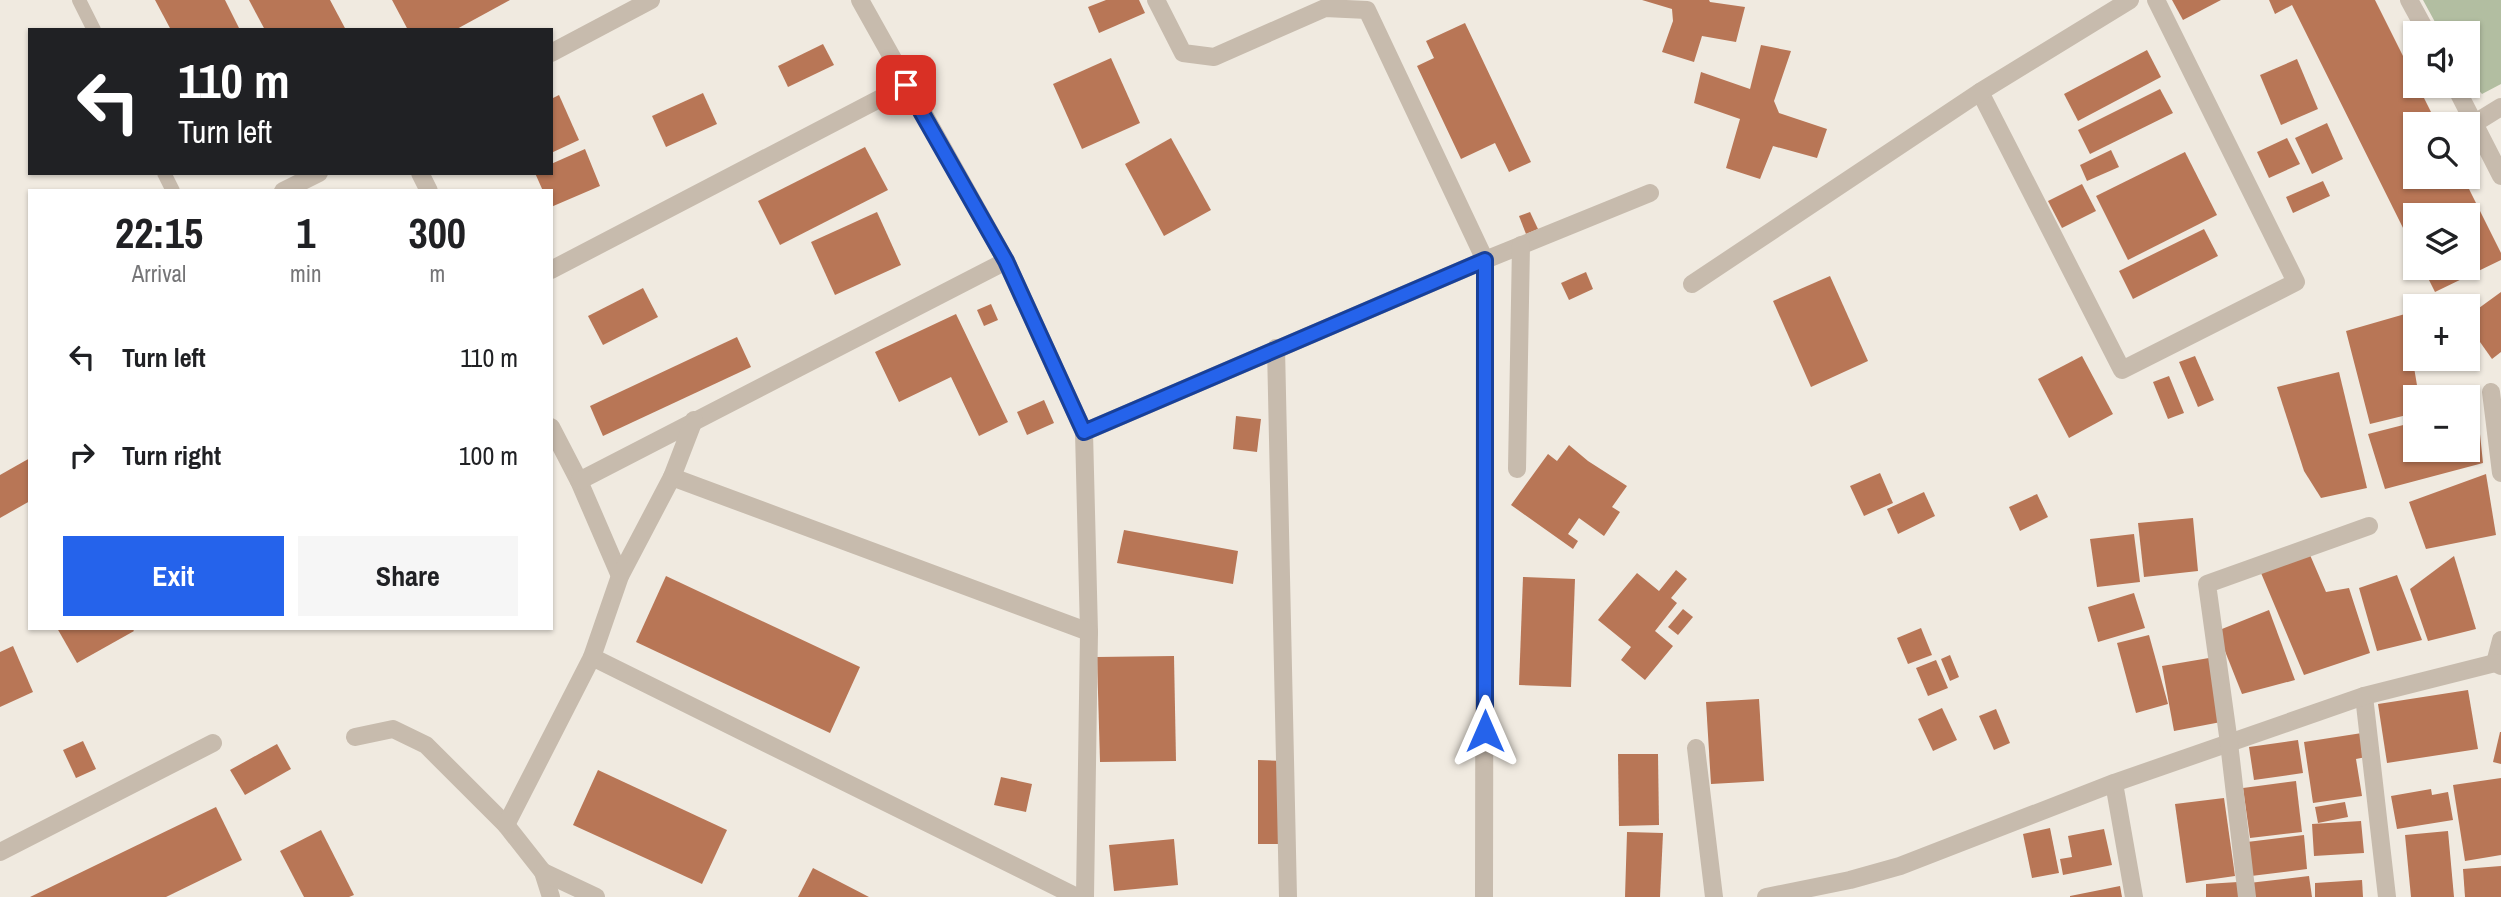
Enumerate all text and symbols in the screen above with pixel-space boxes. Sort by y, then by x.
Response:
map controls [2403,21,2480,462]
button: sound [2403,21,2480,98]
text: 110 m [178,47,290,113]
pin [876,55,936,115]
icon: left [63,56,154,147]
icon: arrive [887,66,925,104]
text: Turn left [178,110,272,153]
button: search [2403,112,2480,189]
button: layers [2403,203,2480,280]
text: 22:15 [115,205,203,261]
text: 1 [296,205,315,261]
text: 300 [409,205,466,261]
text: Arrival [132,258,186,289]
text: min [290,258,322,289]
text: m [429,258,445,289]
button: + [2403,294,2480,371]
icon: left [63,338,101,376]
text: Turn left [122,340,206,375]
text: 110 m [460,340,518,375]
button: − [2403,385,2480,462]
icon: right [63,436,101,474]
text: Turn right [122,438,221,473]
text: 100 m [459,438,518,473]
button: Exit [63,536,284,616]
button: Share [298,536,518,616]
position arrow [1448,694,1522,768]

